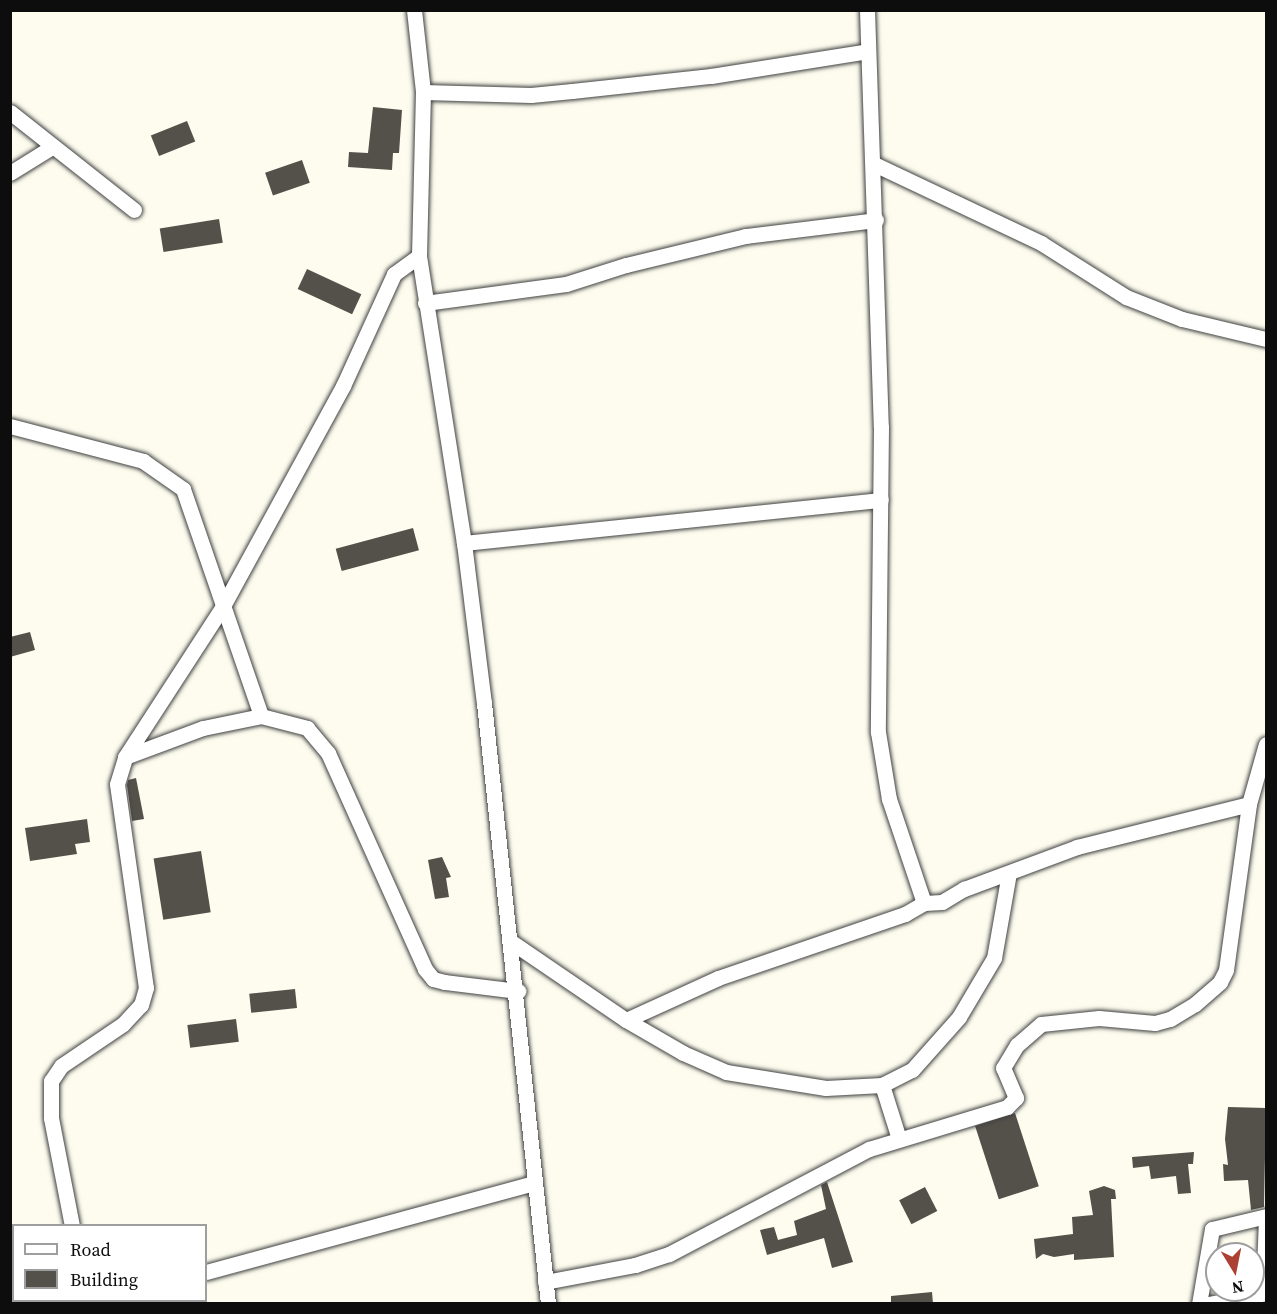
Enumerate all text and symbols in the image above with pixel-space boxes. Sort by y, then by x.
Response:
legend [12,1224,207,1302]
text: Road [70,1237,111,1262]
north arrow [1205,1242,1265,1302]
text: Building [70,1267,138,1292]
text: N [1230,1276,1245,1300]

